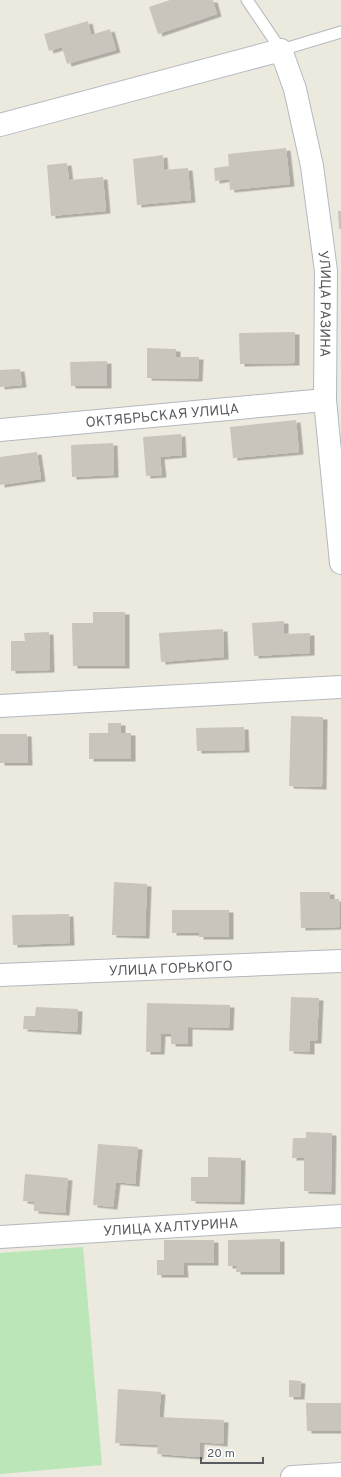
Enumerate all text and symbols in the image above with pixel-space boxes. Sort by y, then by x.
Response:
street label: УЛИЦА РАЗИНА [313,250,333,357]
street label: ОКТЯБРЬСКАЯ УЛИЦА [85,401,240,432]
street label: УЛИЦА ГОРЬКОГО [109,958,233,981]
street label: УЛИЦА ХАЛТУРИНА [103,1215,239,1241]
scale bar [201,1439,263,1465]
text: 20 m [207,1446,235,1462]

